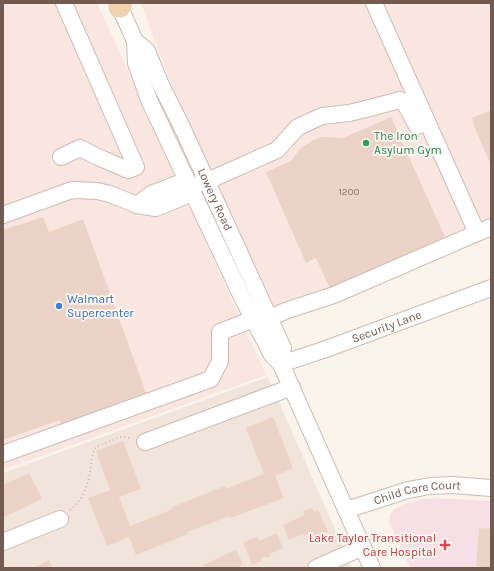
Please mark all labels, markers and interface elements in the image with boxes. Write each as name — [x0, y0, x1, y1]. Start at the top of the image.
place label: The Iron Asylum Gym — [374, 129, 442, 157]
marker: The Iron Asylum Gym — [361, 138, 371, 148]
street label: Lowery Road — [195, 166, 236, 233]
house number: 1200 — [339, 186, 360, 198]
place label: Walmart Supercenter — [67, 292, 134, 320]
marker: Walmart Supercenter — [54, 301, 64, 311]
street label: Security Lane — [350, 307, 423, 346]
street label: Child Care Court — [372, 478, 462, 508]
place label: Lake Taylor Transitional Care Hospital — [309, 531, 436, 559]
marker: Lake Taylor Transitional Care Hospital — [439, 539, 451, 551]

